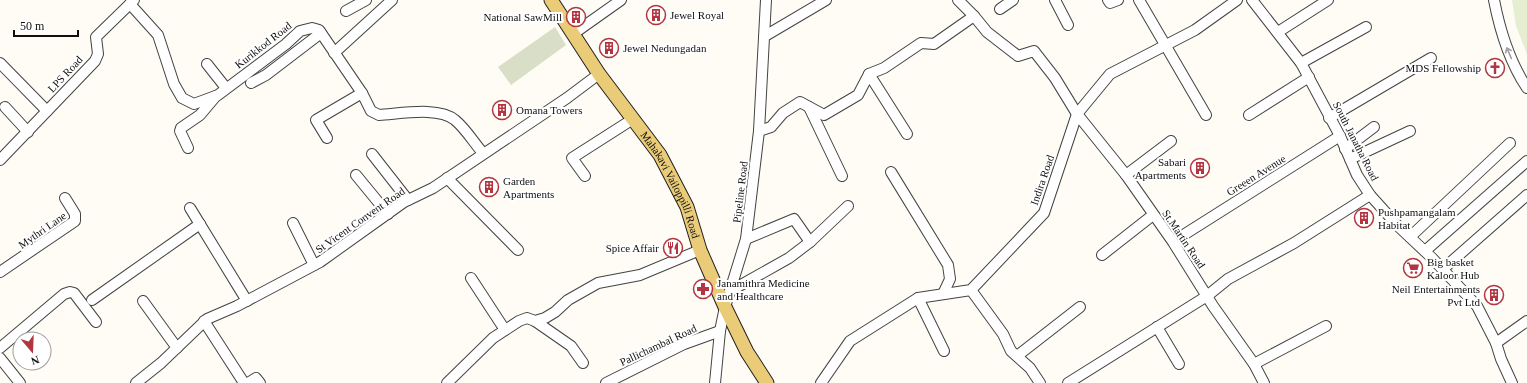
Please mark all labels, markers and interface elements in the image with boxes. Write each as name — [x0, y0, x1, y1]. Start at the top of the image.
building icon: Jewel Royal — [645, 4, 667, 26]
building icon: National SawMill — [565, 6, 587, 28]
place label: Jewel Royal — [670, 9, 724, 21]
place label: National SawMill — [483, 11, 562, 23]
scale bar — [14, 12, 78, 38]
text: 50 m — [20, 19, 45, 33]
street label: Kurikkod Road — [232, 19, 294, 71]
building icon: Jewel Nedungadan — [598, 37, 620, 59]
place label: Jewel Nedungadan — [623, 42, 707, 54]
one-way arrow — [1504, 48, 1512, 60]
street label: LPS Road — [45, 53, 85, 95]
church icon: MDS Fellowship — [1484, 57, 1506, 79]
place label: MDS Fellowship — [1406, 62, 1481, 74]
building icon: Omana Towers — [491, 99, 513, 121]
street label: South Janatha Road — [1331, 99, 1381, 183]
place label: Omana Towers — [516, 104, 583, 116]
street label: Mahakavi Vailoppilli Road — [638, 129, 702, 240]
street label: Greeen Avenue — [1224, 152, 1288, 198]
street label: Indira Road — [1028, 153, 1056, 207]
place label: Sabari Apartments — [1135, 156, 1186, 181]
building icon: Sabari Apartments — [1189, 157, 1211, 179]
street label: Pipeline Road — [730, 160, 750, 224]
place label: Garden Apartments — [503, 175, 554, 200]
building icon: Garden Apartments — [478, 176, 500, 198]
street label: St Vicent Convent Road — [313, 184, 407, 255]
place label: Pushpamangalam Habitat — [1378, 206, 1456, 231]
building icon: Pushpamangalam Habitat — [1353, 207, 1375, 229]
street label: St.Martin Road — [1160, 208, 1208, 271]
street label: Mythri Lane — [16, 209, 68, 251]
restaurant icon: Spice Affair — [662, 237, 684, 259]
place label: Spice Affair — [606, 242, 659, 254]
place label: Big basket Kaloor Hub — [1427, 256, 1480, 281]
supermarket icon: Big basket Kaloor Hub — [1402, 257, 1424, 279]
place label: Janamithra Medicine and Healthcare — [717, 277, 810, 302]
pharmacy icon: Janamithra Medicine and Healthcare — [692, 278, 714, 300]
place label: Neil Entertainments Pvt Ltd — [1392, 283, 1480, 308]
building icon: Neil Entertainments Pvt Ltd — [1483, 284, 1505, 306]
street label: Pallichambal Road — [618, 322, 699, 368]
north arrow — [12, 331, 52, 371]
text: N — [29, 353, 41, 367]

